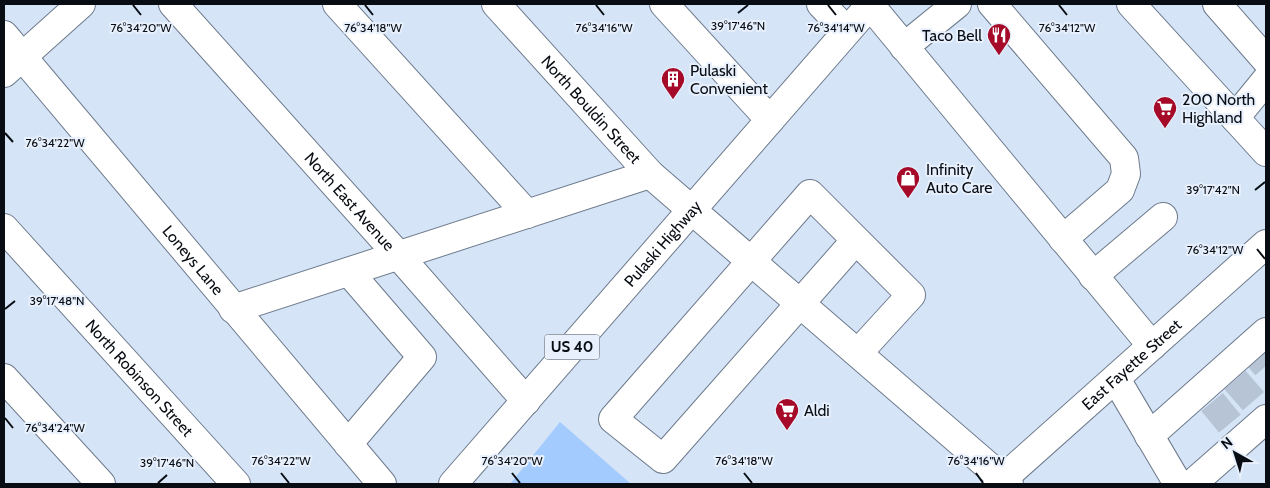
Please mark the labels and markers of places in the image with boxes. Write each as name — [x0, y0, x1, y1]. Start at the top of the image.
restaurant icon: Taco Bell — [986, 22, 1012, 56]
place label: Taco Bell — [922, 26, 982, 45]
place label: Pulaski Convenient — [690, 61, 768, 98]
building icon: Pulaski Convenient — [660, 66, 686, 100]
place label: 200 North Highland — [1182, 90, 1255, 127]
supermarket icon: 200 North Highland — [1152, 95, 1178, 129]
place label: Infinity Auto Care — [926, 160, 992, 197]
shop icon: Infinity Auto Care — [895, 165, 921, 199]
supermarket icon: Aldi — [774, 397, 800, 431]
place label: Aldi — [804, 401, 830, 420]

